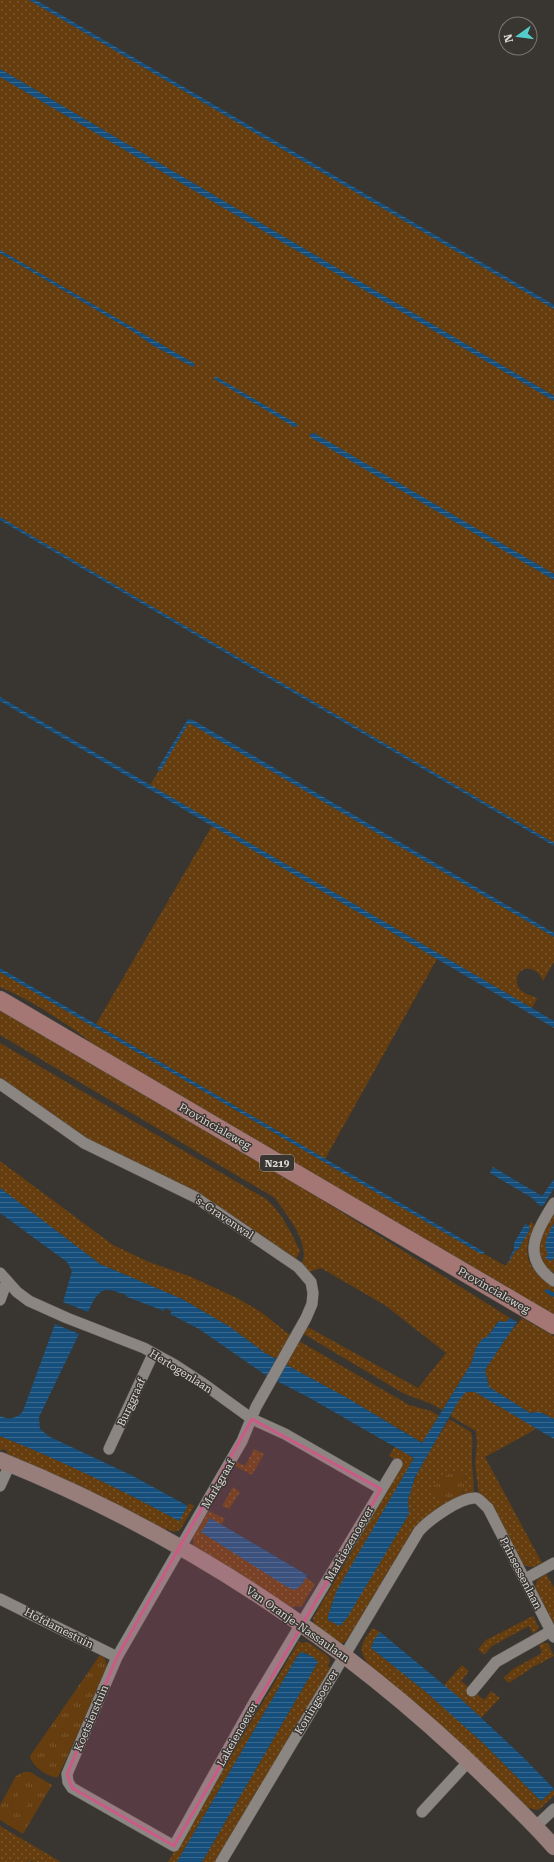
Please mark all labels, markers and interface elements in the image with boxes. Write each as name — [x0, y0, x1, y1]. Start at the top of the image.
north arrow — [498, 16, 538, 56]
text: N — [501, 32, 516, 44]
street label: Provincialeweg — [176, 1101, 254, 1153]
road number: N219 — [260, 1155, 294, 1171]
street label: 's-Gravenwal — [192, 1193, 256, 1242]
street label: Provincialeweg — [455, 1265, 533, 1317]
street label: Hertogenlaan — [147, 1347, 215, 1396]
street label: Burggraaf — [115, 1375, 149, 1428]
street label: Markgraaf — [199, 1457, 238, 1511]
street label: Markiezenoever — [323, 1504, 377, 1584]
street label: Prinsessenlaan — [497, 1535, 544, 1611]
street label: Van Oranje-Nassaulaan — [244, 1584, 352, 1665]
street label: Hofdamestuin — [22, 1605, 96, 1651]
street label: Koningsoever — [292, 1667, 341, 1737]
street label: Koetsierstuin — [72, 1683, 111, 1753]
street label: Lakeienoever — [214, 1699, 261, 1769]

